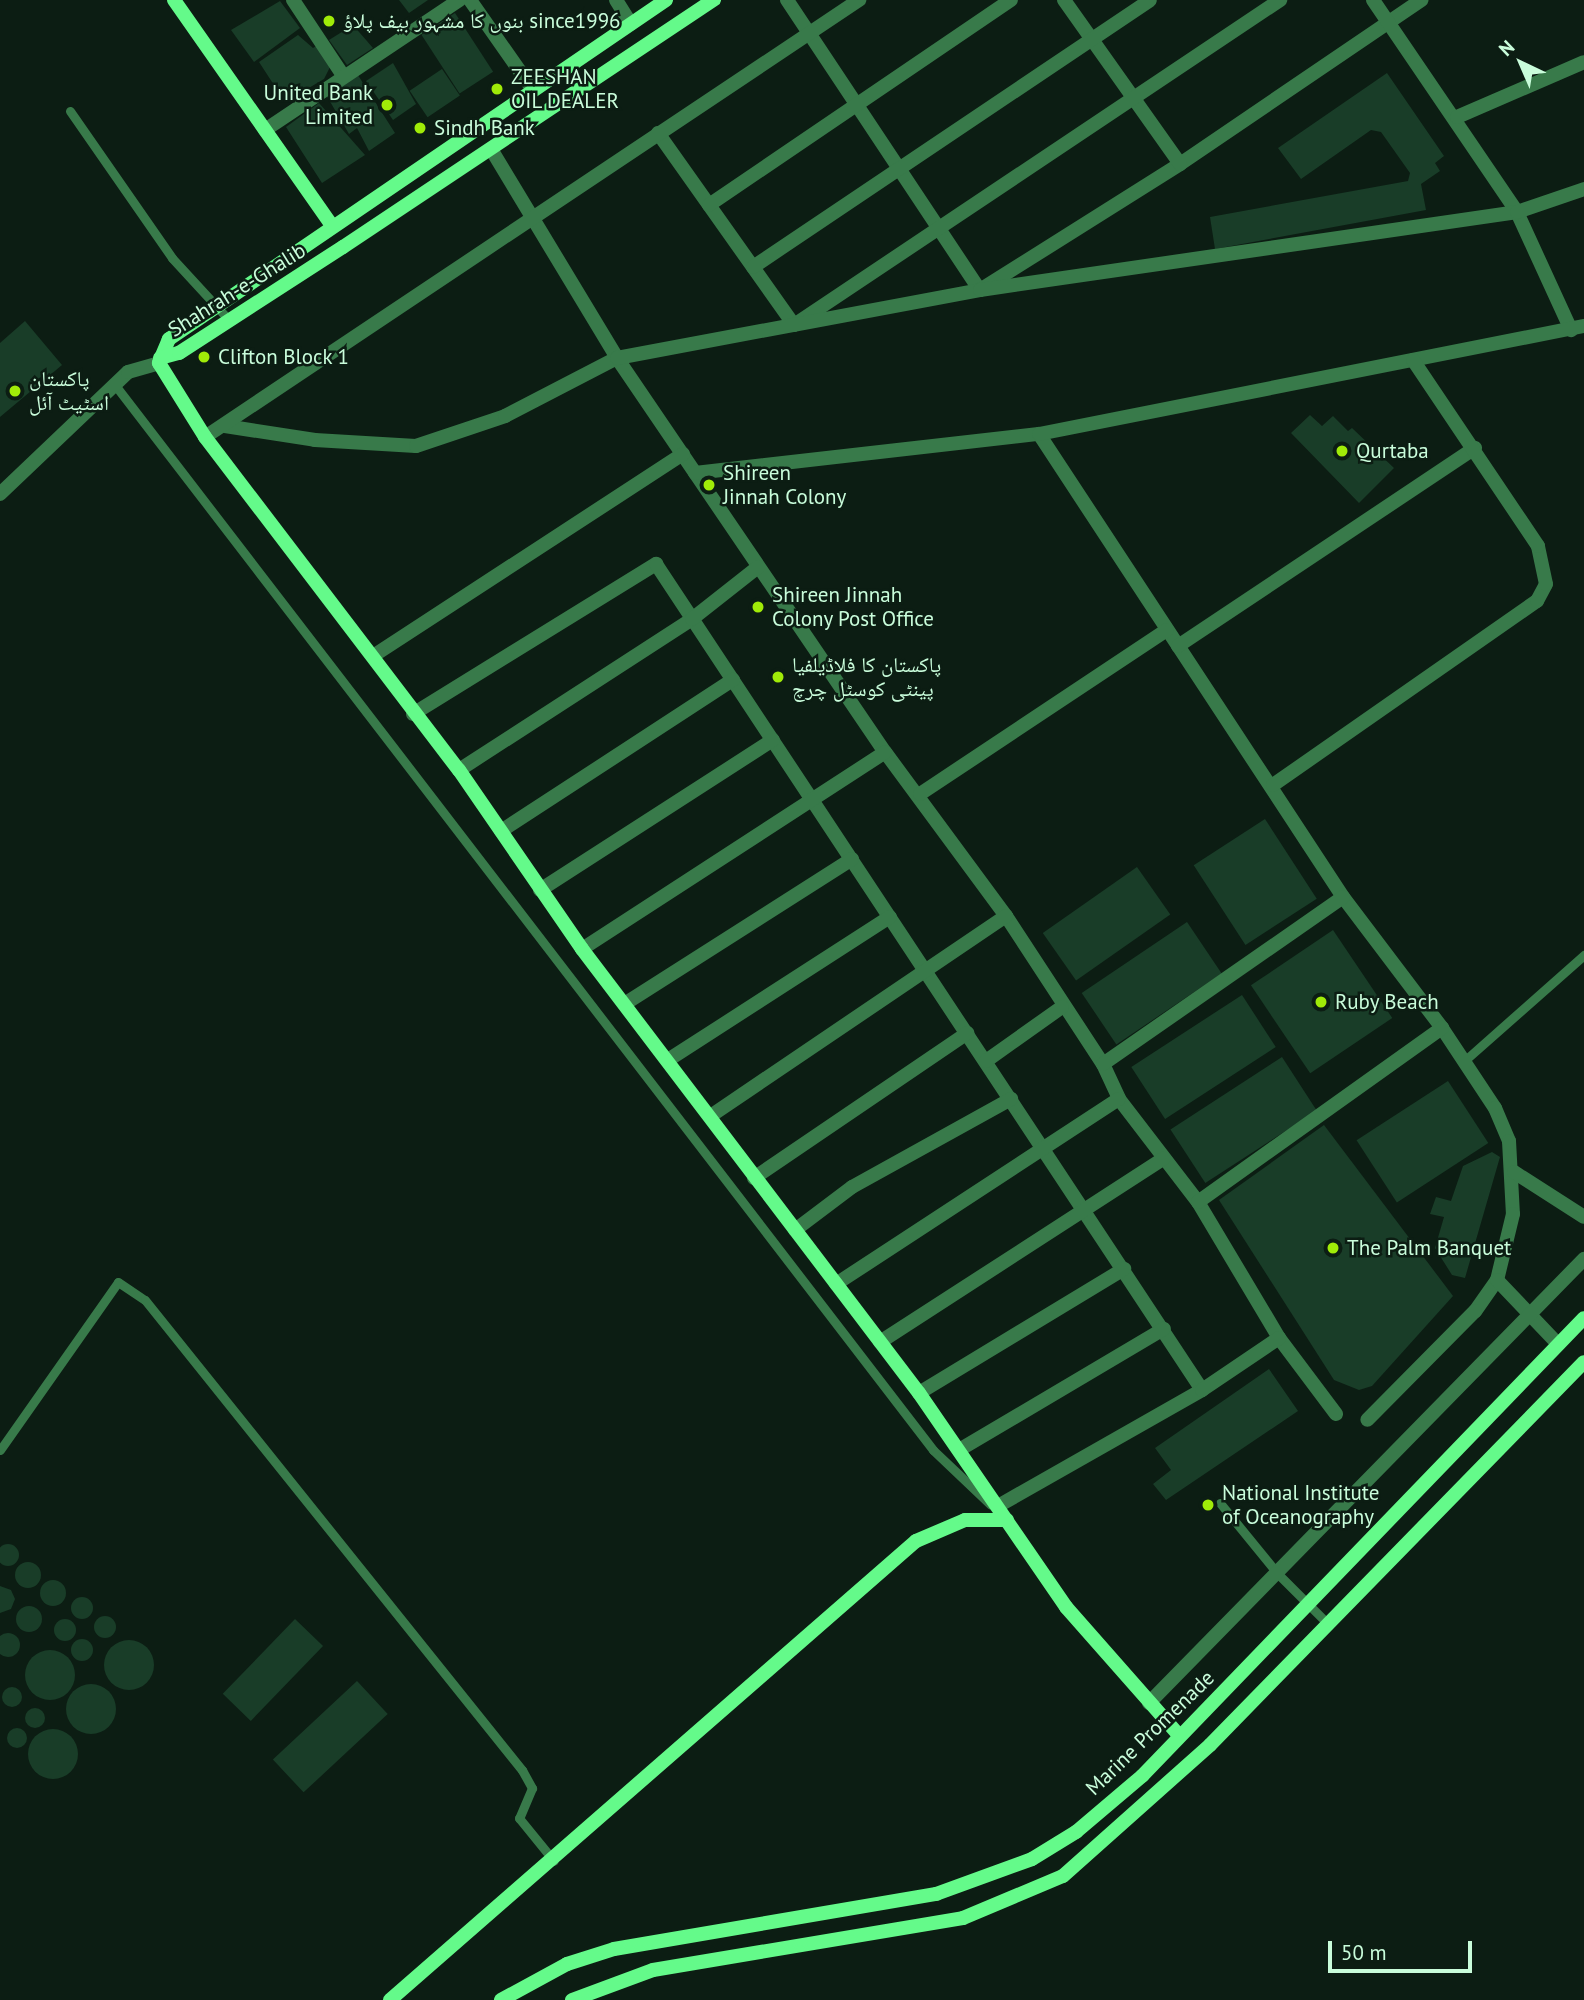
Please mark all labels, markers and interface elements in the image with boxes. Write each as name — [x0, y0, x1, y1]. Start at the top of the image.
place label: بنوں کا مشہور بیف پلاؤ since1996 — [343, 8, 621, 34]
marker: بنوں کا مشہور بیف پلاؤ since1996 — [321, 13, 337, 29]
north arrow — [1486, 28, 1556, 98]
text: N — [1494, 35, 1519, 61]
place label: ZEESHAN OIL DEALER — [511, 64, 620, 114]
place label: United Bank Limited — [264, 80, 373, 130]
marker: ZEESHAN OIL DEALER — [489, 81, 505, 97]
marker: United Bank Limited — [379, 97, 395, 113]
place label: Sindh Bank — [434, 115, 535, 141]
marker: Sindh Bank — [412, 120, 428, 136]
street label: Shahrah-e-Ghalib — [164, 238, 310, 342]
place label: Clifton Block 1 — [218, 344, 350, 370]
marker: Clifton Block 1 — [196, 349, 212, 365]
place label: پاکستان اسٹیٹ آئل — [29, 366, 109, 416]
marker: پاکستان اسٹیٹ آئل — [7, 383, 23, 399]
place label: Qurtaba — [1356, 438, 1429, 464]
marker: Qurtaba — [1334, 443, 1350, 459]
place label: Shireen Jinnah Colony — [723, 460, 846, 510]
marker: Shireen Jinnah Colony — [701, 477, 717, 493]
place label: Shireen Jinnah Colony Post Office — [772, 582, 935, 632]
marker: Shireen Jinnah Colony Post Office — [750, 599, 766, 615]
place label: پاکستان کا فلاڈیلفیا پینٹی کوسٹل چرچ — [792, 652, 941, 702]
marker: پاکستان کا فلاڈیلفیا پینٹی کوسٹل چرچ — [770, 669, 786, 685]
place label: Ruby Beach — [1335, 989, 1439, 1015]
marker: Ruby Beach — [1313, 994, 1329, 1010]
place label: The Palm Banquet — [1347, 1235, 1511, 1261]
marker: The Palm Banquet — [1325, 1240, 1341, 1256]
place label: National Institute of Oceanography — [1222, 1480, 1379, 1530]
marker: National Institute of Oceanography — [1200, 1497, 1216, 1513]
street label: Marine Promenade — [1081, 1665, 1219, 1801]
scale bar — [1332, 1926, 1476, 1970]
text: 50 m — [1341, 1939, 1387, 1966]

